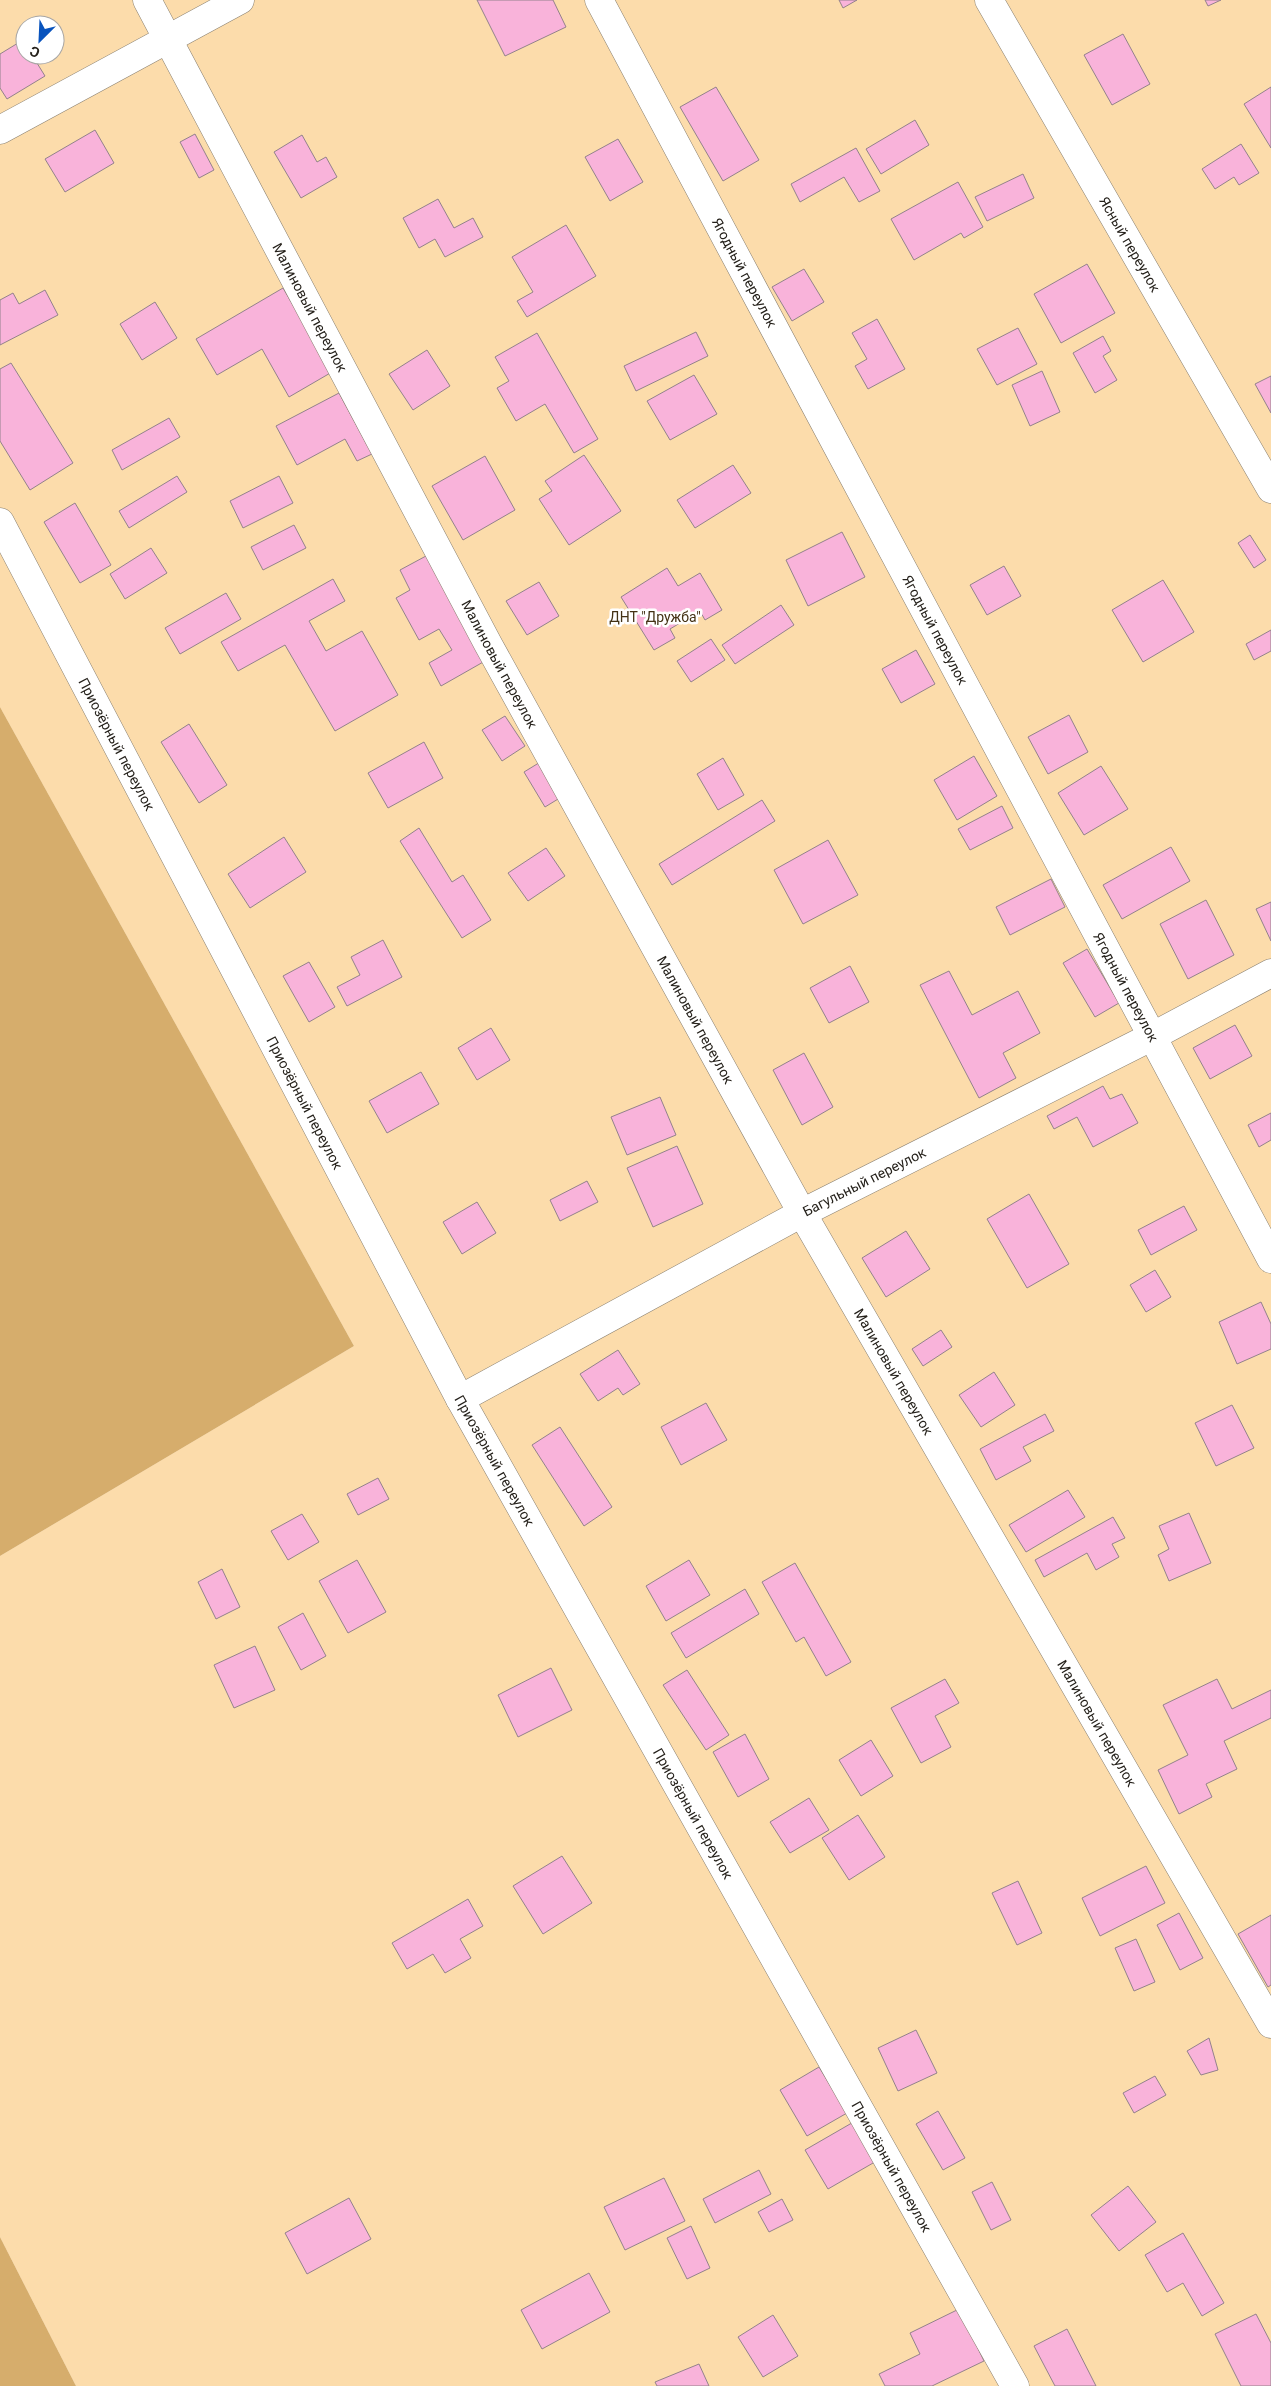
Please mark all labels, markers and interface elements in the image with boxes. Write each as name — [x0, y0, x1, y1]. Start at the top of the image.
north arrow — [15, 15, 65, 65]
text: С — [27, 43, 42, 61]
street label: Ясный переулок — [1096, 194, 1164, 295]
street label: Ягодный переулок — [709, 215, 780, 331]
street label: Малиновый переулок — [269, 240, 351, 375]
street label: Ягодный переулок — [899, 572, 971, 688]
street label: Малиновый переулок — [458, 598, 541, 731]
park label: ДНТ "Дружба" — [609, 609, 701, 625]
street label: Приозёрный переулок — [75, 675, 158, 814]
street label: Ягодный переулок — [1090, 930, 1162, 1045]
street label: Малиновый переулок — [654, 953, 737, 1087]
street label: Приозёрный переулок — [263, 1034, 346, 1172]
street label: Багульный переулок — [800, 1144, 929, 1219]
street label: Малиновый переулок — [851, 1306, 937, 1438]
street label: Приозёрный переулок — [451, 1392, 538, 1529]
street label: Малиновый переулок — [1054, 1657, 1140, 1790]
street label: Приозёрный переулок — [650, 1745, 737, 1882]
street label: Приозёрный переулок — [848, 2098, 935, 2235]

